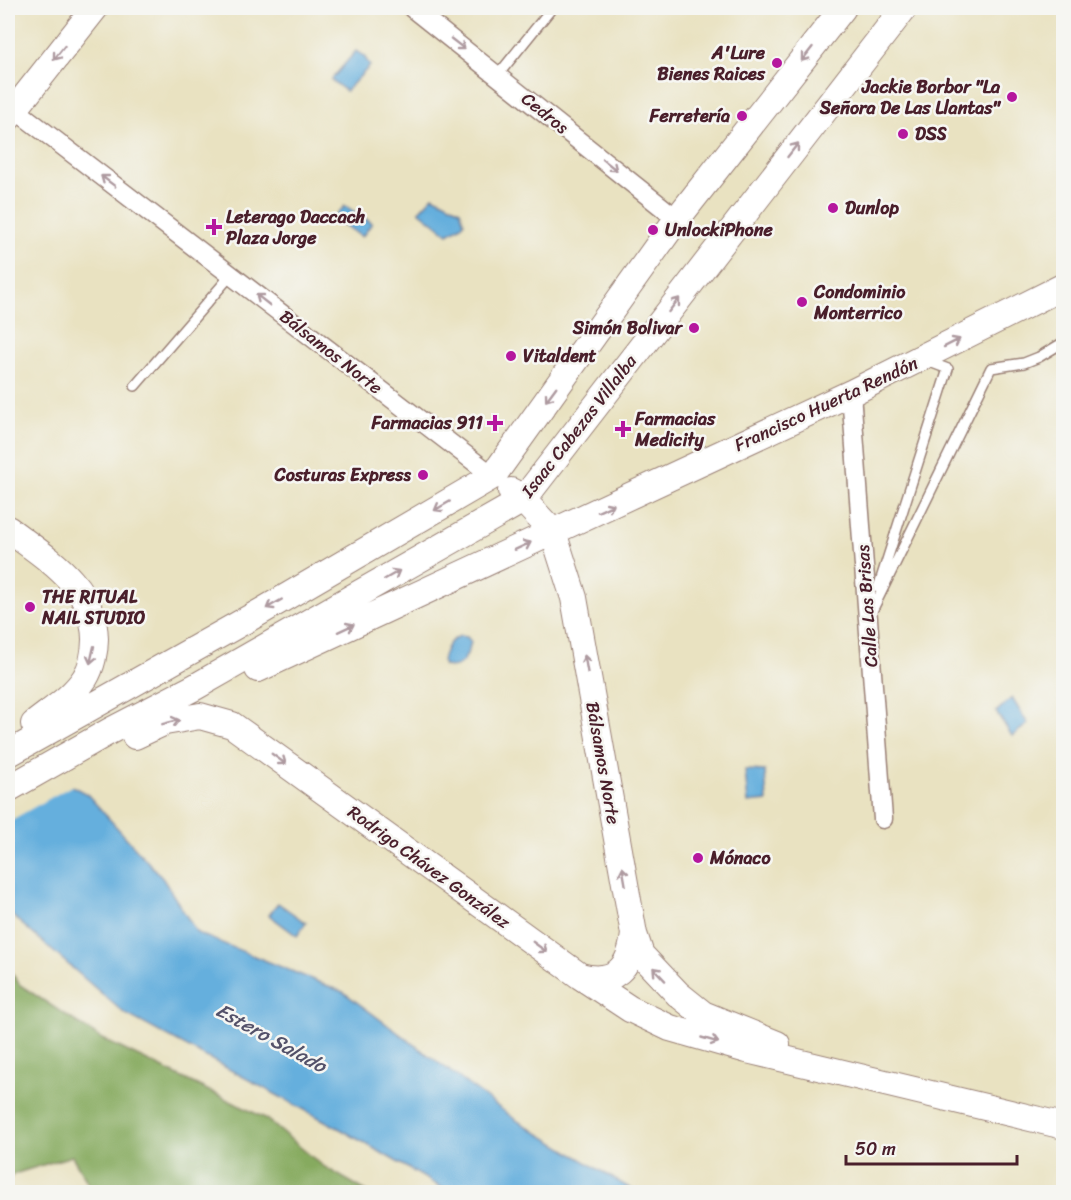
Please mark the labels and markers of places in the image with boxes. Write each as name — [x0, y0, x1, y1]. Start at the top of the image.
place label: A'Lure Bienes Raices — [657, 37, 766, 90]
marker: A'Lure Bienes Raices — [770, 56, 784, 70]
place label: Jackie Borbor "La Señora De Las Llantas" — [819, 71, 1002, 124]
marker: Jackie Borbor "La Señora De Las Llantas" — [1005, 90, 1019, 104]
place label: Ferretería — [649, 100, 730, 132]
marker: Ferretería — [735, 109, 749, 123]
place label: DSS — [915, 118, 947, 150]
marker: DSS — [896, 127, 910, 141]
place label: Dunlop — [845, 192, 899, 224]
place label: Leterago Daccach Plaza Jorge — [226, 201, 366, 254]
marker: Dunlop — [826, 201, 840, 215]
place label: UnlockiPhone — [665, 214, 773, 246]
marker: Leterago Daccach Plaza Jorge — [207, 220, 221, 234]
marker: UnlockiPhone — [646, 223, 660, 237]
place label: Condominio Monterrico — [813, 276, 906, 329]
marker: Condominio Monterrico — [795, 295, 809, 309]
place label: Simón Bolivar — [572, 312, 684, 344]
marker: Simón Bolivar — [687, 321, 701, 335]
place label: Vitaldent — [523, 340, 597, 372]
marker: Vitaldent — [504, 349, 518, 363]
place label: Farmacias Medicity — [634, 403, 716, 456]
place label: Farmacias 911 — [370, 407, 483, 439]
marker: Farmacias 911 — [488, 416, 502, 430]
marker: Farmacias Medicity — [616, 422, 630, 436]
place label: Costuras Express — [273, 459, 412, 491]
marker: Costuras Express — [416, 468, 430, 482]
place label: THE RITUAL NAIL STUDIO — [41, 581, 146, 634]
marker: THE RITUAL NAIL STUDIO — [23, 600, 37, 614]
place label: Mónaco — [709, 842, 772, 874]
marker: Mónaco — [691, 851, 705, 865]

